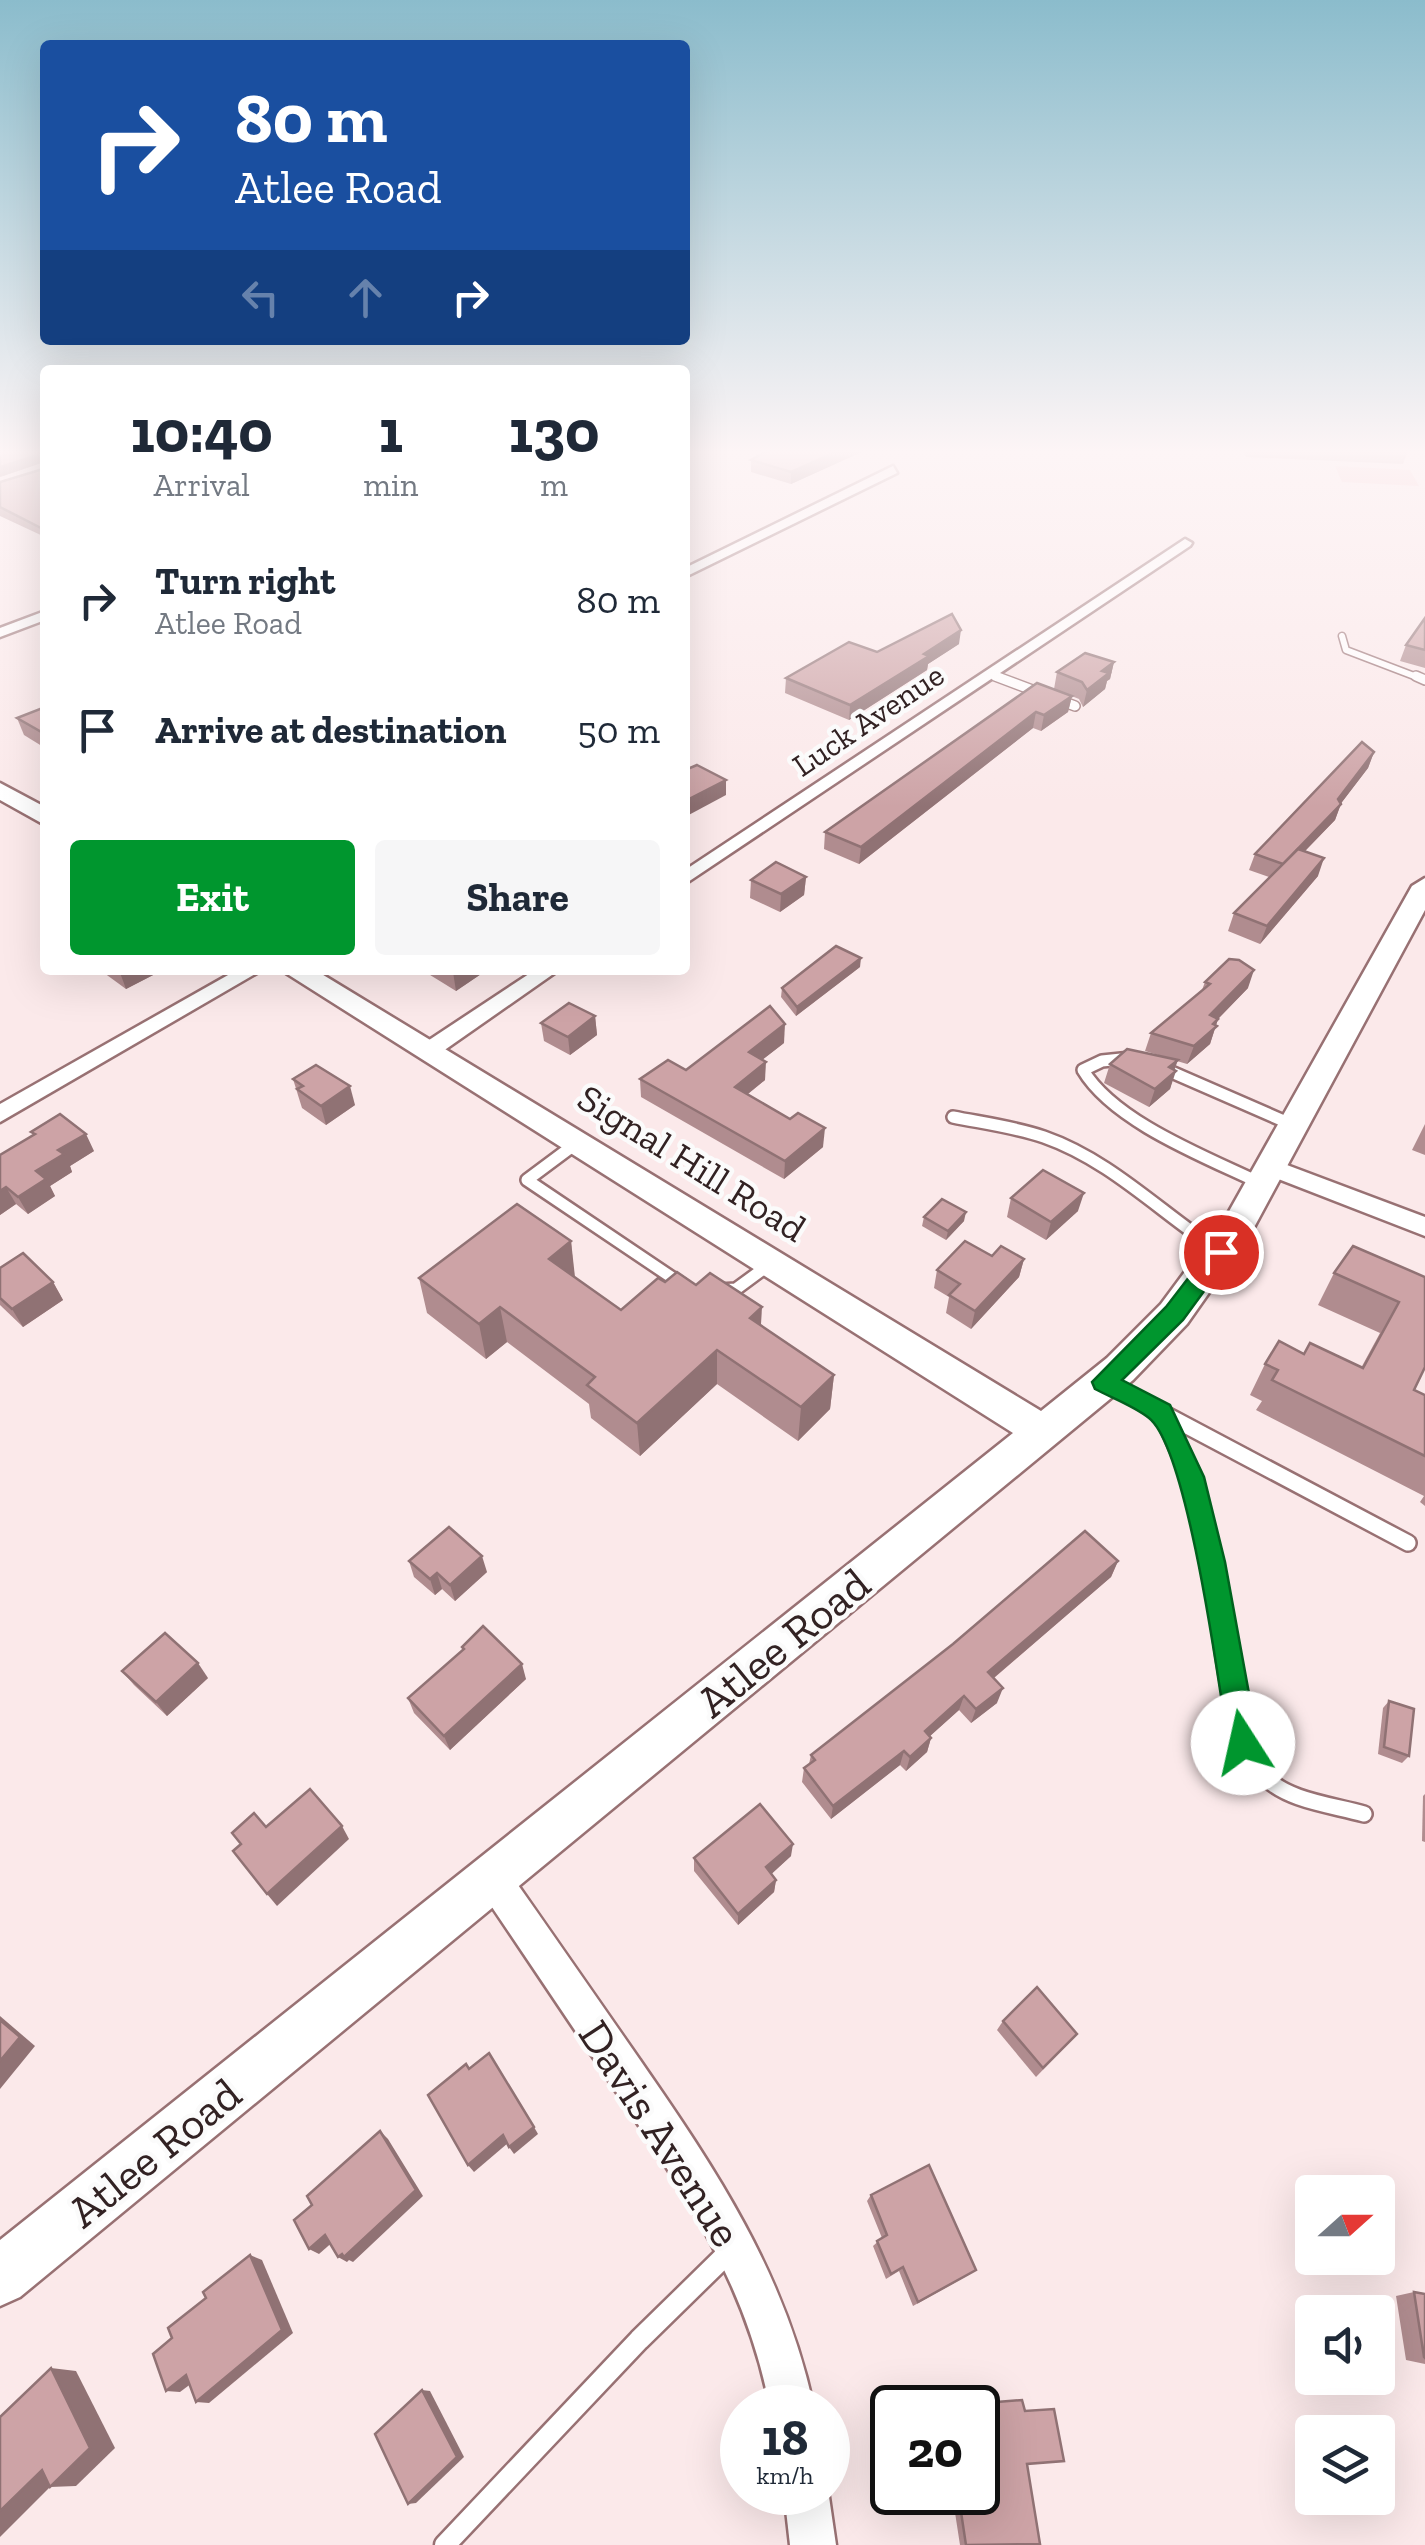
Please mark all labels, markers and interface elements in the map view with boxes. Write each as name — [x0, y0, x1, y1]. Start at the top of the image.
text: 80 m — [235, 76, 387, 160]
icon: right — [70, 80, 200, 210]
text: Atlee Road — [235, 161, 442, 215]
icon: left — [233, 270, 288, 325]
icon: ahead — [338, 270, 393, 325]
icon: right — [443, 270, 498, 325]
text: 10:40 — [130, 395, 273, 467]
text: 1 — [379, 395, 403, 467]
text: 130 — [509, 395, 600, 467]
text: Arrival — [153, 466, 250, 504]
text: min — [363, 466, 418, 504]
text: m — [540, 466, 568, 504]
text: Turn right — [155, 558, 335, 604]
icon: right — [70, 573, 125, 628]
text: 80 m — [576, 577, 660, 623]
text: Atlee Road — [155, 604, 302, 642]
street label: Luck Avenue — [785, 656, 951, 784]
icon: arrive — [70, 703, 125, 758]
text: Arrive at destination — [155, 707, 506, 753]
text: 50 m — [577, 707, 660, 753]
button: Exit — [70, 840, 355, 955]
button: Share — [375, 840, 660, 955]
street label: Signal Hill Road — [569, 1074, 815, 1252]
pin — [1179, 1210, 1264, 1295]
icon: arrive — [1194, 1225, 1249, 1280]
street label: Atlee Road — [686, 1557, 881, 1729]
position arrow — [1191, 1691, 1295, 1795]
street label: Davis Avenue — [567, 2010, 753, 2257]
street label: Atlee Road — [57, 2067, 252, 2239]
north arrow — [1295, 2175, 1395, 2275]
map controls — [1295, 2175, 1395, 2515]
button: sound — [1295, 2295, 1395, 2395]
speed limit sign: 20 — [870, 2385, 1000, 2515]
text: 18 — [761, 2408, 809, 2468]
button: layers — [1295, 2415, 1395, 2515]
text: km/h — [756, 2460, 814, 2490]

